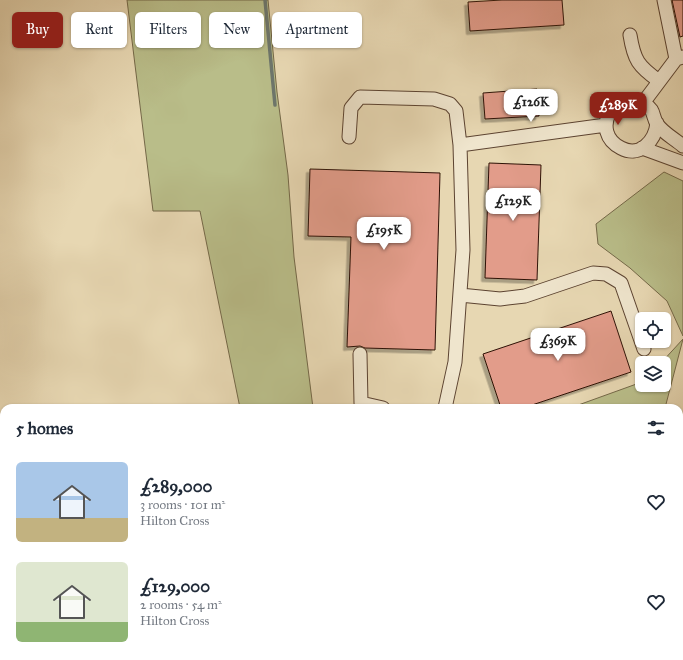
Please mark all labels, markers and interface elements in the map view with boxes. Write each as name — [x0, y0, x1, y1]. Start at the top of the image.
chip: Buy — [12, 12, 63, 48]
chip: Rent — [71, 12, 127, 48]
chip: Filters — [135, 12, 201, 48]
chip: New — [209, 12, 264, 48]
chip: Apartment — [272, 12, 362, 48]
pin: £126K — [503, 89, 559, 123]
pin: £289K — [590, 92, 646, 126]
text: £126K — [513, 94, 549, 110]
text: £289K — [599, 97, 637, 113]
pin: £129K — [485, 188, 541, 222]
text: £129K — [495, 193, 531, 209]
pin: £195K — [356, 217, 412, 251]
text: £195K — [366, 222, 402, 238]
map controls — [635, 312, 671, 392]
button: locate — [635, 312, 671, 348]
pin: £369K — [530, 328, 586, 362]
text: £369K — [539, 333, 577, 349]
button: layers — [635, 356, 671, 392]
icon: filters — [645, 417, 667, 439]
text: 5 homes — [16, 418, 73, 439]
text: £289,000 — [140, 476, 212, 497]
icon: home — [48, 478, 96, 526]
icon: heart — [645, 491, 667, 513]
text: 3 rooms · 101 m² — [140, 497, 225, 513]
text: Hilton Cross — [140, 513, 209, 529]
text: £129,000 — [140, 576, 210, 597]
icon: home — [48, 578, 96, 626]
icon: heart — [645, 591, 667, 613]
text: 2 rooms · 54 m² — [140, 597, 222, 613]
text: Hilton Cross — [140, 613, 209, 629]

